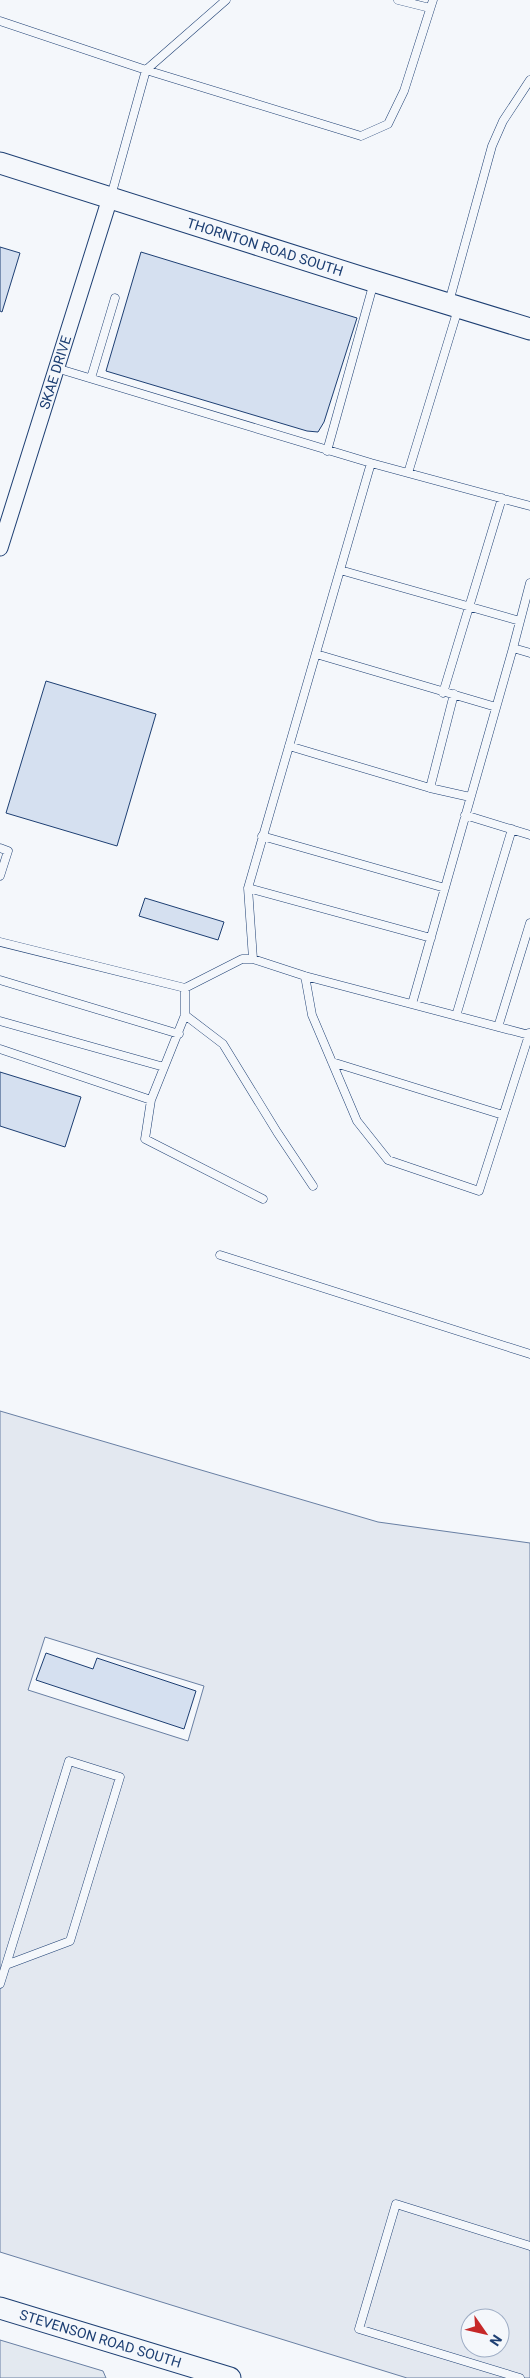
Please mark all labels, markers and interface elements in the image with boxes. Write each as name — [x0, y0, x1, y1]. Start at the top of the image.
street label: THORNTON ROAD SOUTH — [185, 215, 345, 279]
street label: SKAE DRIVE — [36, 334, 74, 411]
street label: STEVENSON ROAD SOUTH — [18, 2306, 183, 2371]
north arrow — [460, 2308, 510, 2358]
text: N — [486, 2332, 505, 2349]

